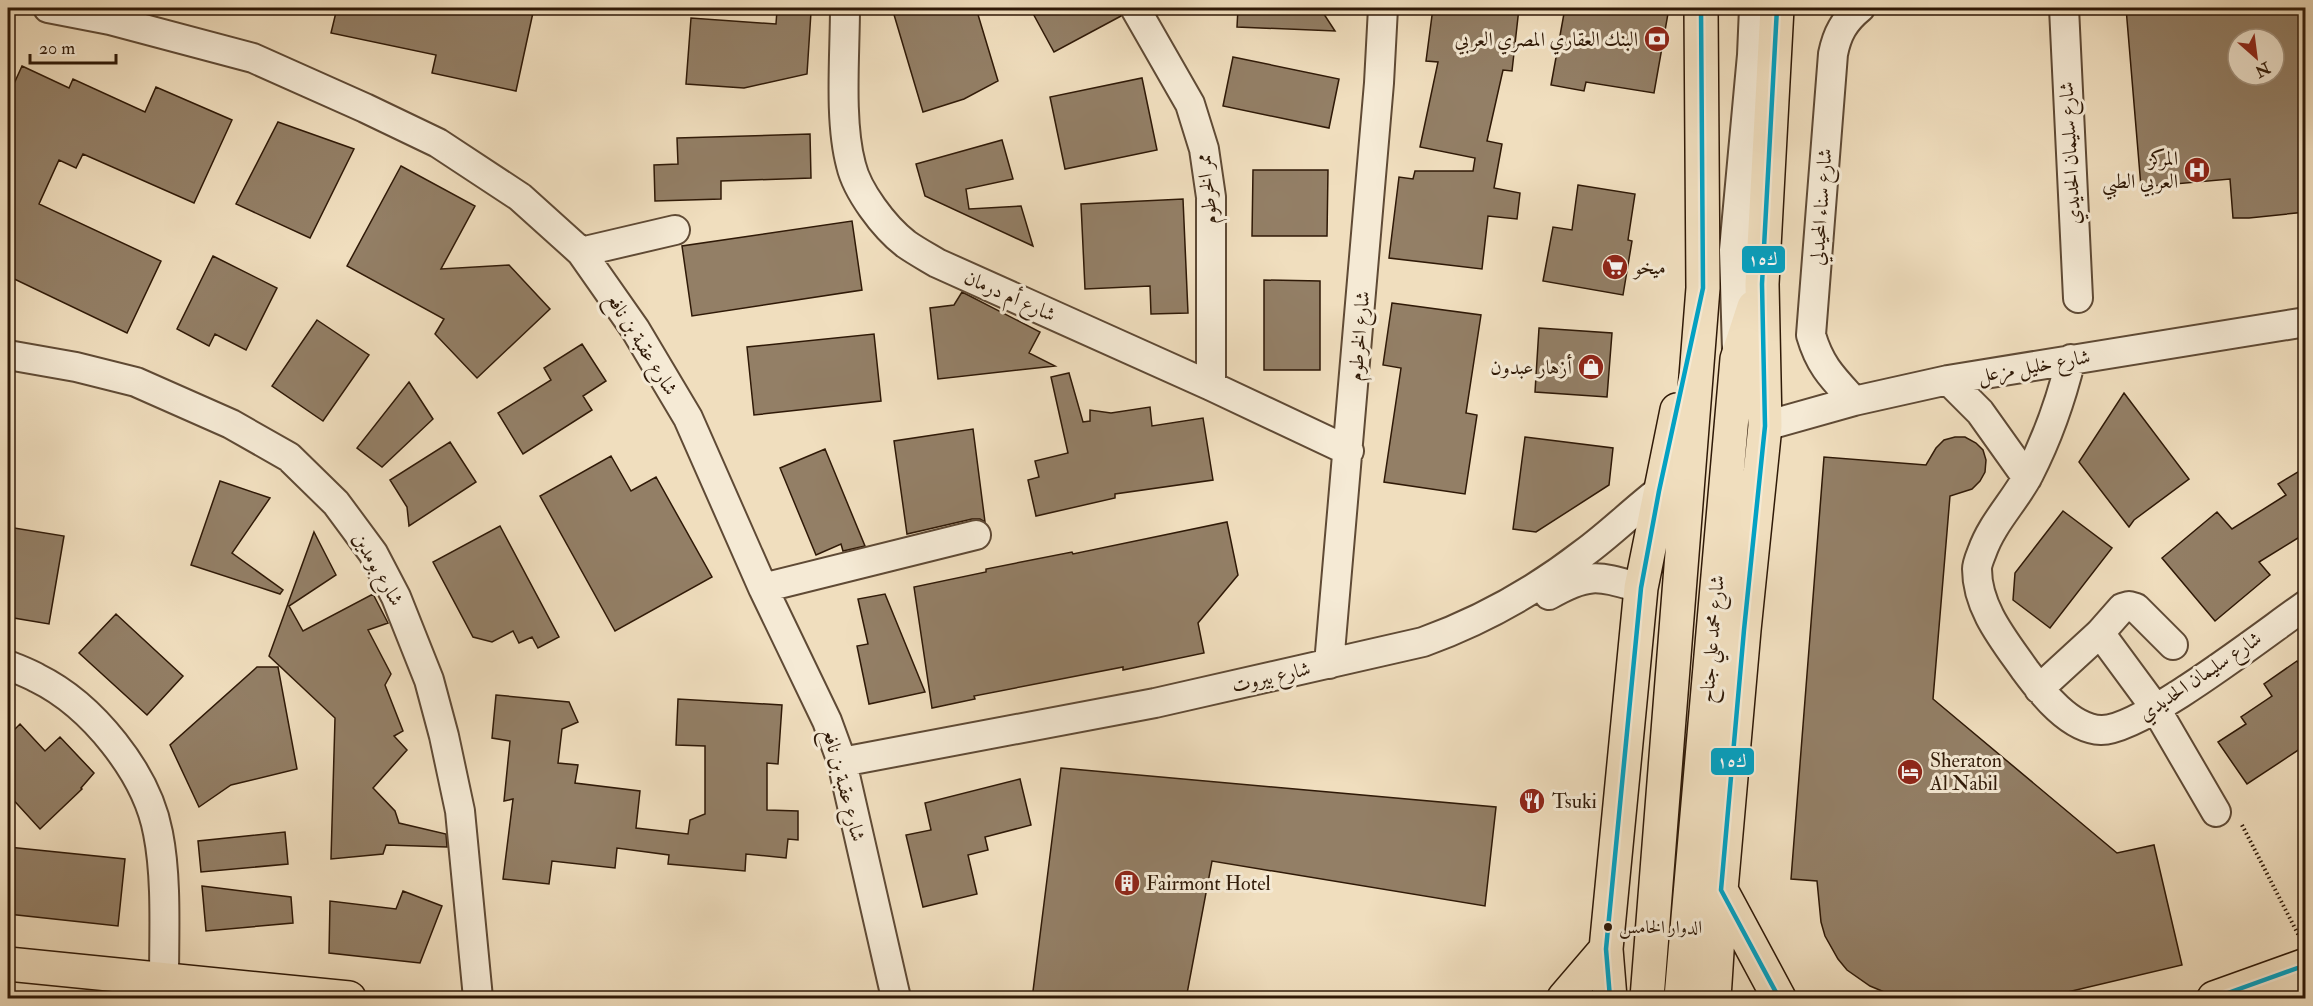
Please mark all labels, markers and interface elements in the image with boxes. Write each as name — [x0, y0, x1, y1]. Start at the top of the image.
bank icon: البنك العقاري المصري العربي — [1642, 24, 1672, 54]
scale bar — [30, 27, 116, 65]
place label: البنك العقاري المصري العربي — [1454, 27, 1638, 55]
north arrow — [2226, 27, 2286, 87]
text: 20 m — [39, 37, 75, 60]
text: N — [2251, 57, 2274, 82]
street label: شارع سليمان الحديدي — [2054, 81, 2091, 225]
place label: المركز العربي الطبي — [2102, 146, 2178, 200]
street label: شارع سناء المحيدلي — [1804, 148, 1843, 267]
street label: ممر الخرطوم — [1191, 152, 1228, 226]
hospital icon: المركز العربي الطبي — [2182, 155, 2212, 185]
line badge: ك١٥ — [1741, 245, 1786, 274]
text: ك١٥ — [1748, 250, 1778, 270]
supermarket icon: ميخو — [1600, 252, 1630, 282]
place label: ميخو — [1632, 255, 1666, 280]
street label: شارع أم درمان — [958, 263, 1060, 332]
street label: شارع عقبة بن نافع — [596, 288, 683, 402]
street label: شارع الخرطوم — [1343, 290, 1380, 382]
street label: شارع خليل مزعل — [1976, 344, 2093, 393]
shop icon: أزهار عبدون — [1576, 352, 1606, 382]
place label: أزهار عبدون — [1490, 353, 1572, 380]
street label: شارع بومدين — [343, 528, 409, 613]
street label: شارع محمد علي جناح — [1694, 574, 1737, 705]
street label: شارع سليمان الحديدي — [2134, 626, 2269, 731]
street label: شارع بيروت — [1229, 656, 1314, 703]
street label: شارع عقبة بن نافع — [812, 726, 871, 846]
line badge: ك١٥ — [1710, 747, 1755, 776]
place label: Sheraton Al Nabil — [1929, 748, 2002, 796]
text: ك١٥ — [1717, 752, 1747, 772]
hotel icon: Sheraton Al Nabil — [1895, 757, 1925, 787]
restaurant icon: Tsuki — [1517, 786, 1547, 816]
place label: Tsuki — [1552, 789, 1597, 814]
building icon: Fairmont Hotel — [1112, 868, 1142, 898]
place label: Fairmont Hotel — [1146, 871, 1271, 896]
place label: الدوار الخامس — [1619, 916, 1702, 939]
marker: الدوار الخامس — [1602, 921, 1614, 933]

